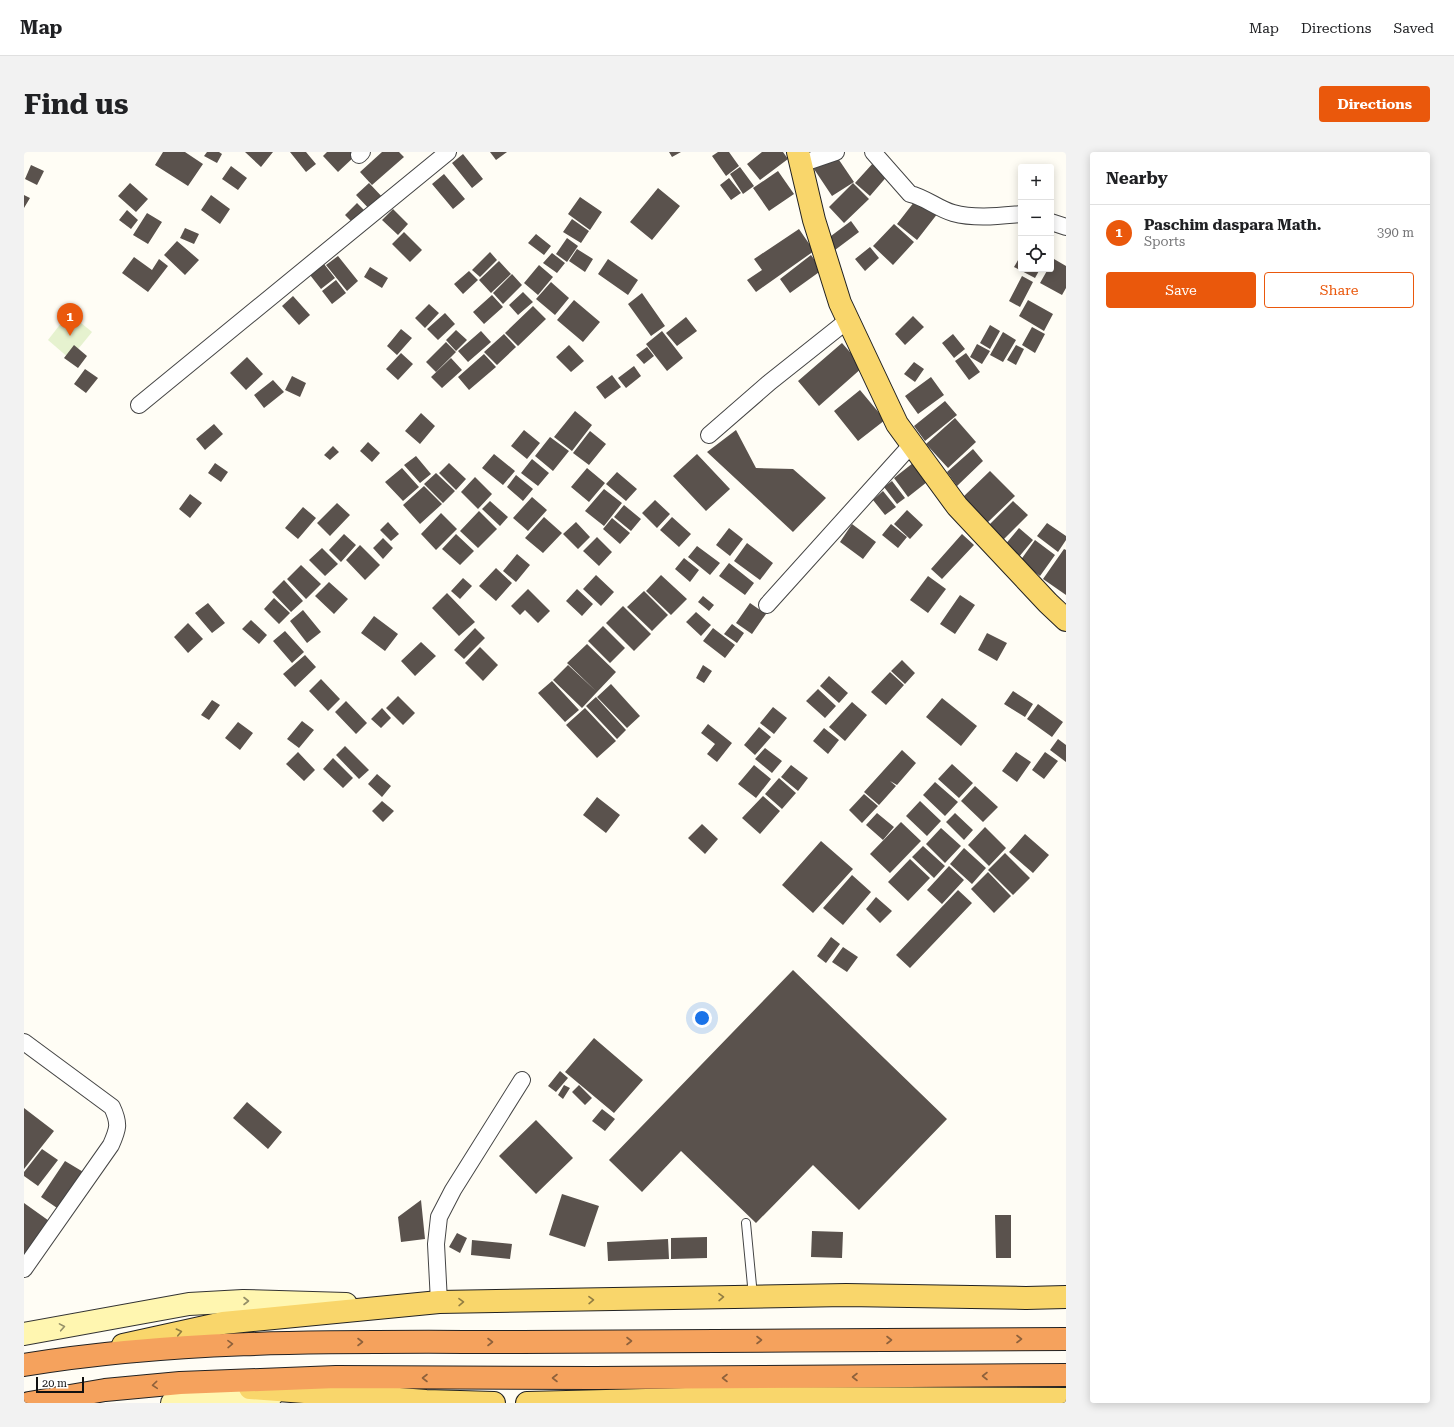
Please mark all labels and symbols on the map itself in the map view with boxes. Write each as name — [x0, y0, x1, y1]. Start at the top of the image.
pin: 1 — [57, 303, 83, 336]
your location — [692, 1008, 712, 1028]
one-way arrow — [718, 1293, 724, 1302]
one-way arrow — [588, 1296, 594, 1304]
one-way arrow — [243, 1297, 249, 1305]
one-way arrow — [458, 1298, 464, 1306]
one-way arrow — [59, 1323, 65, 1332]
one-way arrow — [176, 1329, 182, 1337]
one-way arrow — [1016, 1335, 1022, 1343]
one-way arrow — [756, 1336, 762, 1345]
one-way arrow — [886, 1336, 892, 1344]
one-way arrow — [626, 1337, 632, 1345]
one-way arrow — [357, 1338, 363, 1346]
one-way arrow — [487, 1338, 493, 1346]
one-way arrow — [227, 1340, 233, 1348]
one-way arrow — [982, 1372, 988, 1380]
one-way arrow — [722, 1373, 728, 1382]
one-way arrow — [852, 1373, 858, 1381]
one-way arrow — [422, 1374, 428, 1382]
one-way arrow — [552, 1374, 558, 1382]
scale bar — [36, 1375, 84, 1394]
one-way arrow — [152, 1381, 158, 1390]

